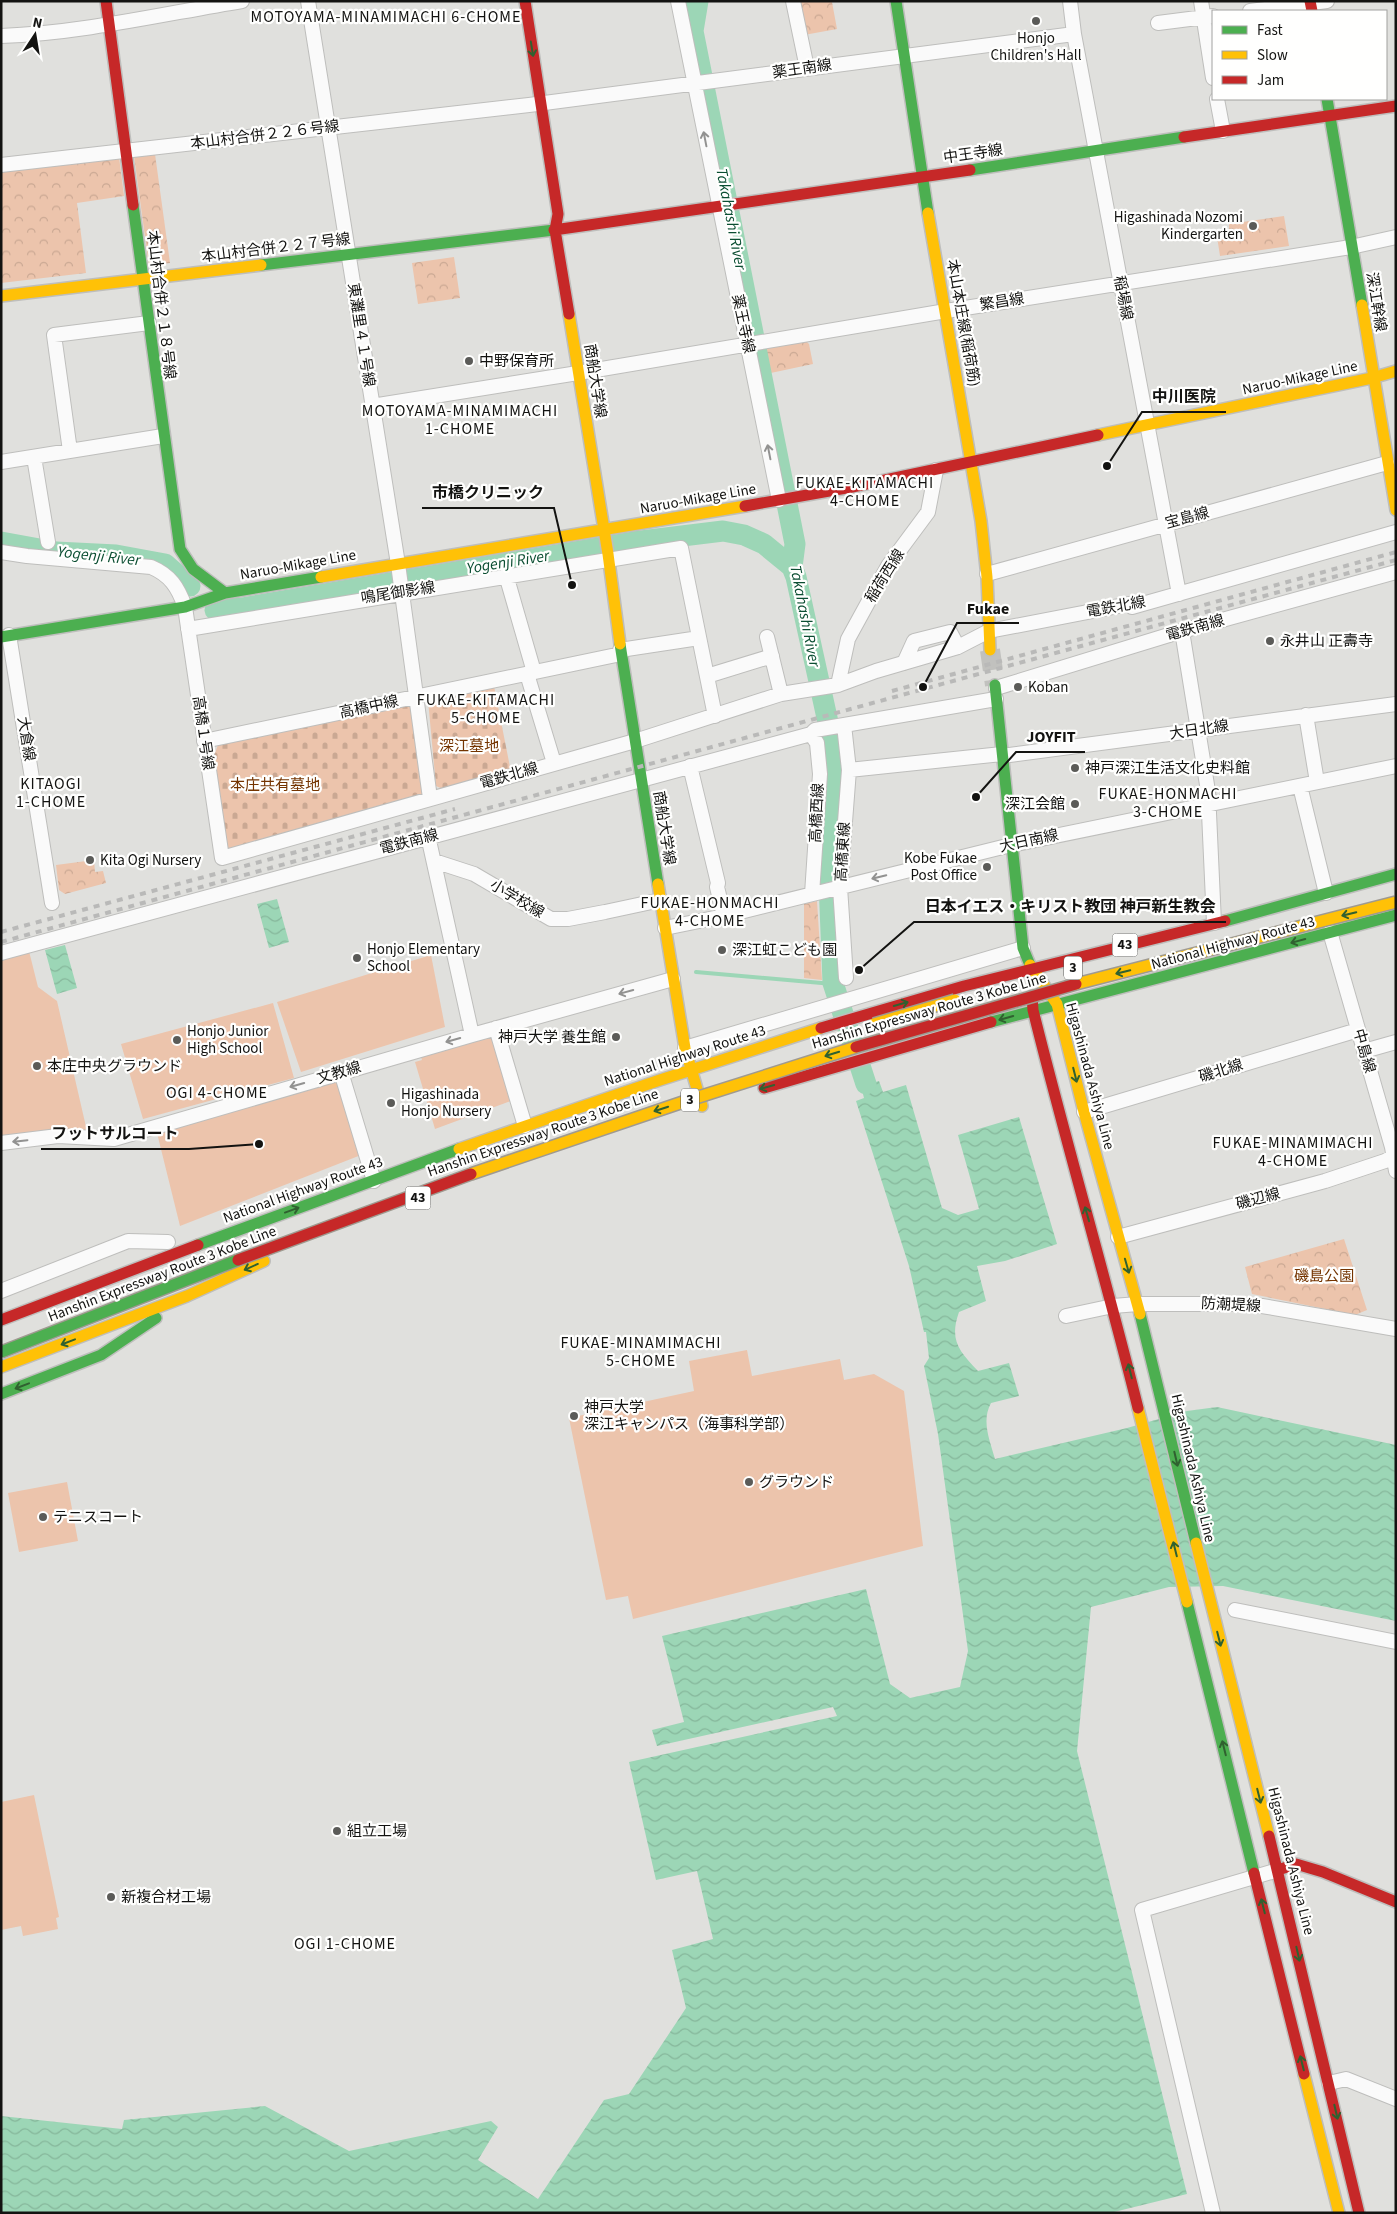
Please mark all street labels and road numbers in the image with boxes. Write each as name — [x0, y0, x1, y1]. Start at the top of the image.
street label: 薬王南線 — [771, 54, 833, 84]
street label: 本山村合併２２６号線 — [189, 115, 341, 155]
street label: 中王寺線 — [942, 139, 1004, 169]
street label: 本山村合併２２７号線 — [200, 228, 352, 268]
street label: 本山村合併２１８号線 — [141, 229, 181, 381]
street label: 本山本庄線(稲荷筋) — [941, 258, 985, 388]
street label: 深江幹線 — [1361, 271, 1391, 333]
street label: 稲場線 — [1108, 274, 1138, 322]
street label: 東灘里４１号線 — [342, 281, 380, 389]
street label: 繁昌線 — [978, 288, 1026, 316]
street label: 薬王寺線 — [726, 292, 760, 356]
street label: 商船大学線 — [579, 342, 611, 420]
street label: Naruo-Mikage Line — [1240, 356, 1360, 400]
street label: Naruo-Mikage Line — [638, 478, 758, 520]
street label: 宝島線 — [1163, 502, 1211, 534]
street label: Naruo-Mikage Line — [238, 544, 358, 586]
street label: 稲荷西線 — [860, 545, 910, 607]
street label: 鳴尾御影線 — [359, 577, 437, 609]
street label: 電鉄北線 — [1085, 591, 1147, 623]
street label: 電鉄南線 — [1163, 610, 1227, 646]
street label: 高橋中線 — [337, 690, 401, 724]
street label: 高橋１号線 — [187, 694, 219, 772]
street label: 大倉線 — [12, 715, 40, 763]
street label: 大日北線 — [1168, 715, 1230, 745]
street label: 電鉄北線 — [477, 758, 541, 794]
street label: 高橋西線 — [805, 782, 829, 844]
street label: 商船大学線 — [648, 789, 680, 867]
street label: 高橋東線 — [830, 821, 856, 883]
street label: 電鉄南線 — [377, 824, 441, 860]
street label: 大日南線 — [997, 824, 1061, 858]
street label: 小学校線 — [486, 875, 548, 923]
street label: National Highway Route 43 — [1149, 911, 1317, 975]
road number: 43 — [1112, 934, 1138, 956]
road number: 3 — [1064, 956, 1082, 980]
street label: Hanshin Expressway Route 3 Kobe Line — [809, 967, 1049, 1055]
street label: Higashinada Ashiya Line — [1060, 1000, 1120, 1152]
street label: National Highway Route 43 — [601, 1020, 769, 1092]
street label: 中島線 — [1348, 1026, 1380, 1076]
street label: 磯北線 — [1196, 1054, 1246, 1088]
street label: 文教線 — [314, 1057, 364, 1089]
street label: Hanshin Expressway Route 3 Kobe Line — [425, 1083, 661, 1183]
road number: 3 — [681, 1088, 699, 1112]
street label: National Highway Route 43 — [220, 1151, 386, 1229]
street label: 磯辺線 — [1234, 1183, 1282, 1215]
road number: 43 — [406, 1186, 430, 1210]
street label: Hanshin Expressway Route 3 Kobe Line — [45, 1221, 279, 1327]
street label: 防潮堤線 — [1200, 1293, 1262, 1317]
street label: Higashinada Ashiya Line — [1166, 1392, 1220, 1544]
street label: Higashinada Ashiya Line — [1262, 1785, 1320, 1937]

